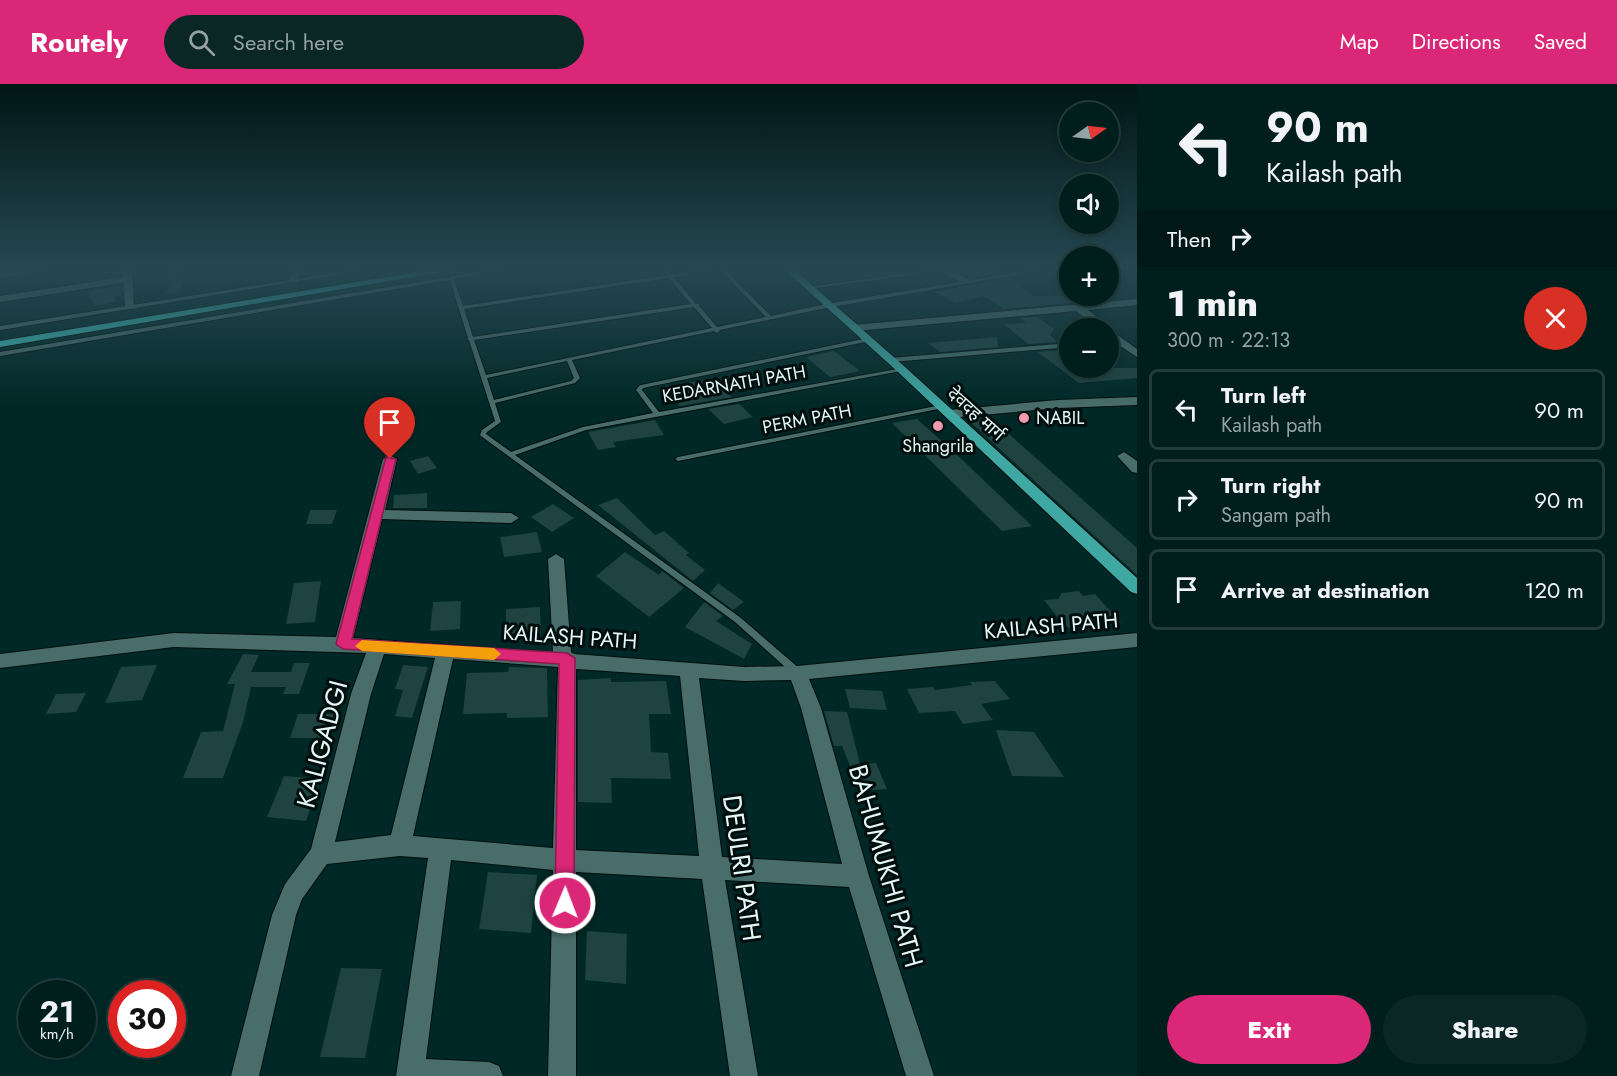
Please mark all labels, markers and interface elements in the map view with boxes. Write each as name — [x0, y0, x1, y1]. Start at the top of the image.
search box — [164, 15, 584, 69]
text: Routely — [30, 22, 128, 63]
icon: search — [185, 26, 218, 59]
text: Search here — [233, 26, 344, 58]
text: Map — [1340, 27, 1379, 57]
text: Directions — [1412, 27, 1501, 57]
text: Saved — [1534, 27, 1587, 57]
text: 90 m — [1266, 97, 1369, 158]
north arrow — [1059, 102, 1119, 162]
map controls — [1059, 102, 1119, 378]
icon: left — [1167, 108, 1245, 186]
text: Kailash path — [1266, 153, 1403, 192]
button: sound — [1059, 174, 1119, 234]
icon: right — [1224, 222, 1257, 255]
text: Then — [1167, 223, 1212, 255]
button: + — [1059, 246, 1119, 306]
text: 1 min — [1167, 277, 1258, 329]
button: close — [1524, 287, 1587, 350]
button: − — [1059, 318, 1119, 378]
text: 300 m · 22:13 — [1167, 326, 1290, 355]
street label: KEDARNATH PATH — [660, 359, 808, 409]
text: Turn left — [1221, 379, 1306, 411]
street label: देवदह मार्ग — [941, 381, 1011, 448]
icon: left — [1170, 393, 1203, 426]
text: 90 m — [1534, 394, 1584, 426]
pin — [364, 397, 415, 459]
street label: PERM PATH — [760, 398, 854, 440]
place label: NABIL — [1036, 405, 1084, 431]
icon: arrive — [373, 406, 406, 439]
marker: NABIL — [1017, 411, 1031, 425]
text: Kailash path — [1221, 411, 1322, 440]
marker: Shangrila — [931, 419, 945, 433]
place label: Shangrila — [902, 433, 974, 459]
text: Turn right — [1221, 469, 1321, 501]
icon: right — [1170, 483, 1203, 516]
text: 90 m — [1534, 484, 1584, 516]
text: Sangam path — [1221, 501, 1331, 530]
icon: arrive — [1170, 573, 1203, 606]
text: Arrive at destination — [1221, 574, 1430, 606]
text: 120 m — [1525, 574, 1584, 606]
street label: KAILASH PATH — [983, 605, 1119, 647]
street label: KAILASH PATH — [502, 617, 638, 657]
street label: KALIGADGI — [287, 676, 357, 812]
street label: BAHUMUKHI PATH — [839, 760, 933, 972]
street label: DEULRI PATH — [713, 793, 771, 943]
position arrow — [533, 871, 597, 935]
speed limit sign: 30 — [108, 980, 186, 1058]
text: 21 — [40, 990, 74, 1033]
button: Exit — [1167, 995, 1371, 1064]
button: Share — [1383, 995, 1587, 1064]
text: km/h — [40, 1023, 74, 1045]

